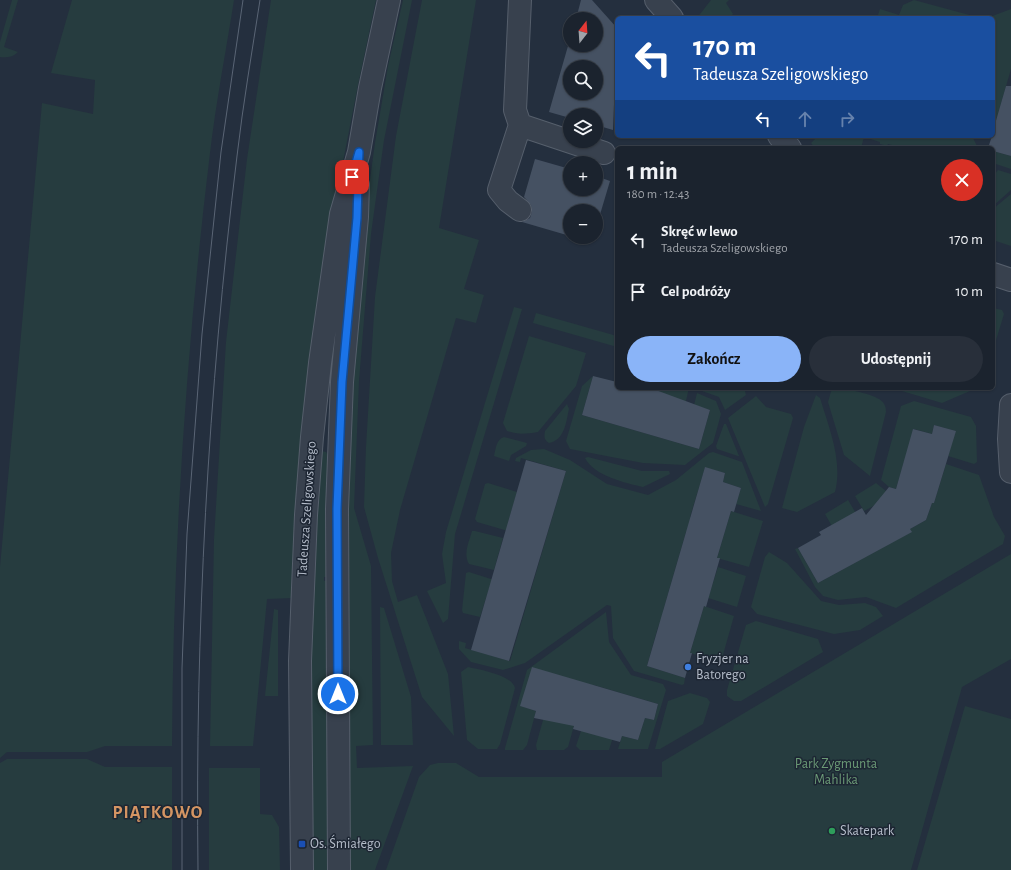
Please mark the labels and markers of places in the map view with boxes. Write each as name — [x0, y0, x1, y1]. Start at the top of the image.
pin — [335, 160, 369, 194]
place label: Fryzjer na Batorego — [696, 652, 749, 682]
marker: Fryzjer na Batorego — [683, 662, 693, 672]
place label: Skatepark — [840, 824, 895, 838]
marker: Skatepark — [827, 826, 837, 836]
place label: Os. Śmiałego — [310, 834, 381, 851]
marker: Os. Śmiałego — [297, 839, 307, 849]

